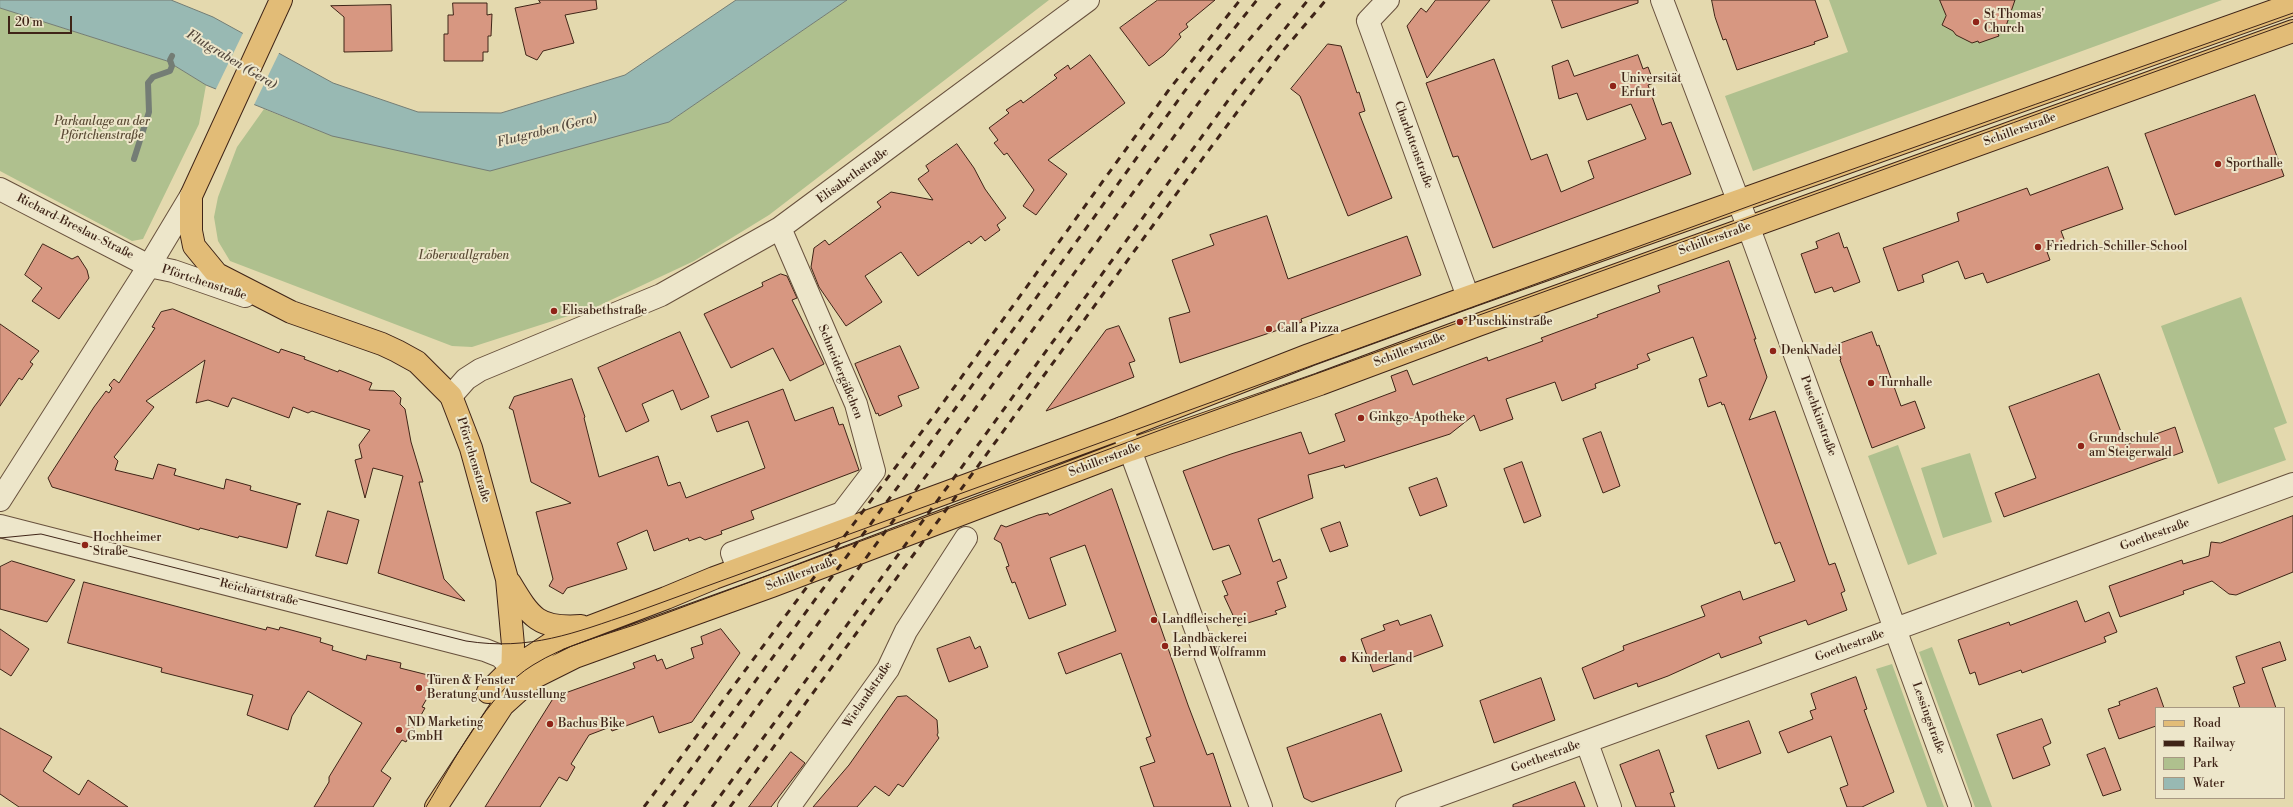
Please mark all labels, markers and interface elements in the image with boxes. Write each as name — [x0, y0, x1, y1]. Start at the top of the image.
scale bar — [10, 8, 74, 34]
place label: St Thomas' Church — [1984, 8, 2044, 36]
text: 20 m — [15, 15, 43, 30]
marker: St Thomas' Church — [1971, 17, 1981, 27]
water label: Flutgraben (Gera) — [183, 27, 279, 93]
place label: Universität Erfurt — [1621, 72, 1682, 100]
marker: Universität Erfurt — [1608, 81, 1618, 91]
street label: Charlottenstraße — [1391, 99, 1435, 191]
street label: Schillerstraße — [1982, 110, 2058, 150]
water label: Flutgraben (Gera) — [495, 111, 599, 151]
park label: Parkanlage an der Pförtchenstraße — [54, 115, 150, 143]
street label: Elisabethstraße — [814, 145, 892, 207]
place label: Sporthalle — [2226, 157, 2283, 171]
marker: Sporthalle — [2213, 159, 2223, 169]
street label: Richard-Breslau-Straße — [14, 191, 136, 263]
street label: Schillerstraße — [1677, 219, 1753, 259]
place label: Friedrich-Schiller-School — [2046, 240, 2187, 254]
marker: Friedrich-Schiller-School — [2033, 242, 2043, 252]
park label: Löberwallgraben — [419, 249, 509, 263]
street label: Pförtchenstraße — [160, 262, 248, 304]
place label: Elisabethstraße — [562, 304, 647, 318]
marker: Elisabethstraße — [549, 306, 559, 316]
place label: Puschkinstraße — [1468, 315, 1552, 329]
marker: Puschkinstraße — [1455, 317, 1465, 327]
place label: Call a Pizza — [1277, 322, 1339, 336]
street label: Schneidergäßchen — [815, 323, 865, 421]
marker: Call a Pizza — [1264, 324, 1274, 334]
street label: Schillerstraße — [1372, 330, 1448, 370]
place label: DenkNadel — [1781, 344, 1841, 358]
marker: DenkNadel — [1768, 346, 1778, 356]
street label: Puschkinstraße — [1797, 374, 1839, 458]
place label: Turnhalle — [1879, 376, 1932, 390]
marker: Turnhalle — [1866, 378, 1876, 388]
place label: Ginkgo-Apotheke — [1369, 411, 1465, 425]
marker: Ginkgo-Apotheke — [1356, 413, 1366, 423]
street label: Pförtchenstraße — [453, 416, 493, 504]
place label: Grundschule am Steigerwald — [2089, 432, 2172, 460]
street label: Schillerstraße — [1067, 440, 1143, 480]
marker: Grundschule am Steigerwald — [2076, 441, 2086, 451]
street label: Goethestraße — [2118, 516, 2192, 554]
place label: Hochheimer Straße — [93, 531, 161, 559]
marker: Hochheimer Straße — [80, 540, 90, 550]
street label: Schillerstraße — [764, 554, 840, 594]
street label: Reichartstraße — [218, 576, 300, 610]
place label: Landfleischerei — [1162, 613, 1247, 627]
marker: Landfleischerei — [1149, 615, 1159, 625]
street label: Goethestraße — [1813, 627, 1887, 665]
place label: Landbäckerei Bernd Wolframm — [1173, 632, 1266, 660]
marker: Landbäckerei Bernd Wolframm — [1160, 641, 1170, 651]
place label: Kinderland — [1351, 652, 1412, 666]
marker: Kinderland — [1338, 654, 1348, 664]
street label: Wielandstraße — [840, 659, 896, 731]
place label: Türen & Fenster Beratung und Ausstellung — [427, 674, 566, 702]
street label: Lessingstraße — [1908, 680, 1948, 756]
marker: Türen & Fenster Beratung und Ausstellung — [414, 683, 424, 693]
legend — [2155, 707, 2285, 799]
place label: ND Marketing GmbH — [407, 716, 483, 744]
text: Road — [2193, 716, 2221, 731]
place label: Bachus Bike — [558, 717, 625, 731]
marker: Bachus Bike — [545, 719, 555, 729]
marker: ND Marketing GmbH — [394, 725, 404, 735]
text: Railway — [2193, 736, 2235, 751]
street label: Goethestraße — [1509, 738, 1583, 776]
text: Park — [2193, 756, 2218, 771]
text: Water — [2193, 776, 2225, 791]

